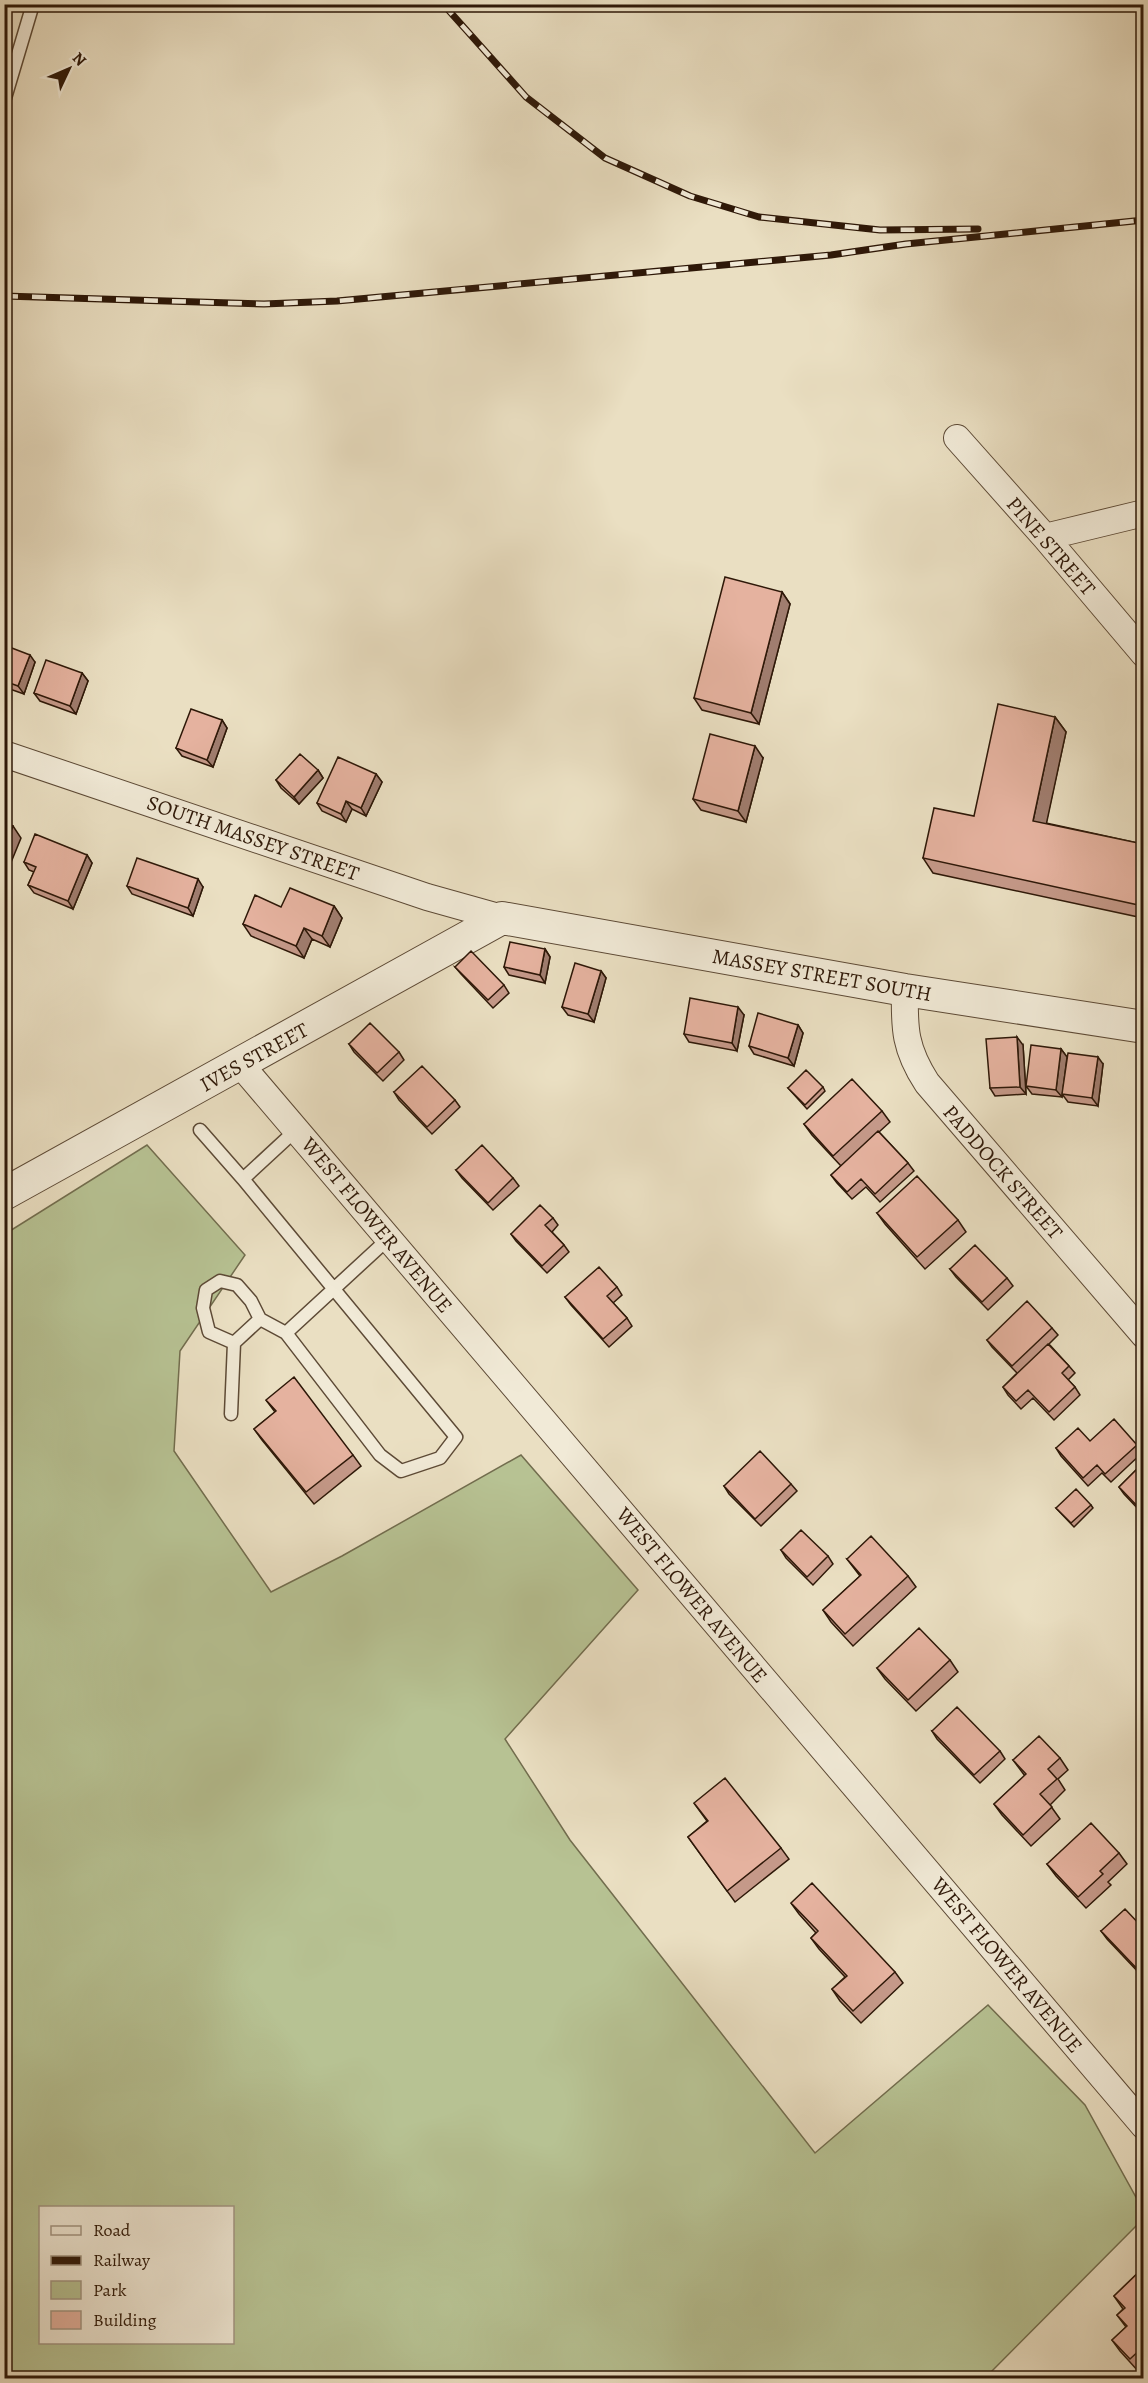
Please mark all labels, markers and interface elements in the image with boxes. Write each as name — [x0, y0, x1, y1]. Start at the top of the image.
north arrow — [39, 39, 99, 99]
text: N — [67, 47, 91, 71]
street label: PINE STREET — [1000, 491, 1102, 602]
street label: SOUTH MASSEY STREET — [143, 789, 363, 888]
street label: MASSEY STREET SOUTH — [710, 942, 934, 1008]
street label: IVES STREET — [195, 1015, 314, 1098]
street label: PADDOCK STREET — [937, 1099, 1070, 1246]
street label: WEST FLOWER AVENUE — [294, 1130, 459, 1319]
street label: WEST FLOWER AVENUE — [609, 1500, 774, 1689]
street label: WEST FLOWER AVENUE — [924, 1870, 1089, 2059]
legend — [39, 2206, 234, 2344]
text: Road — [93, 2218, 131, 2242]
text: Railway — [93, 2248, 151, 2272]
text: Park — [93, 2278, 127, 2302]
text: Building — [93, 2308, 157, 2332]

